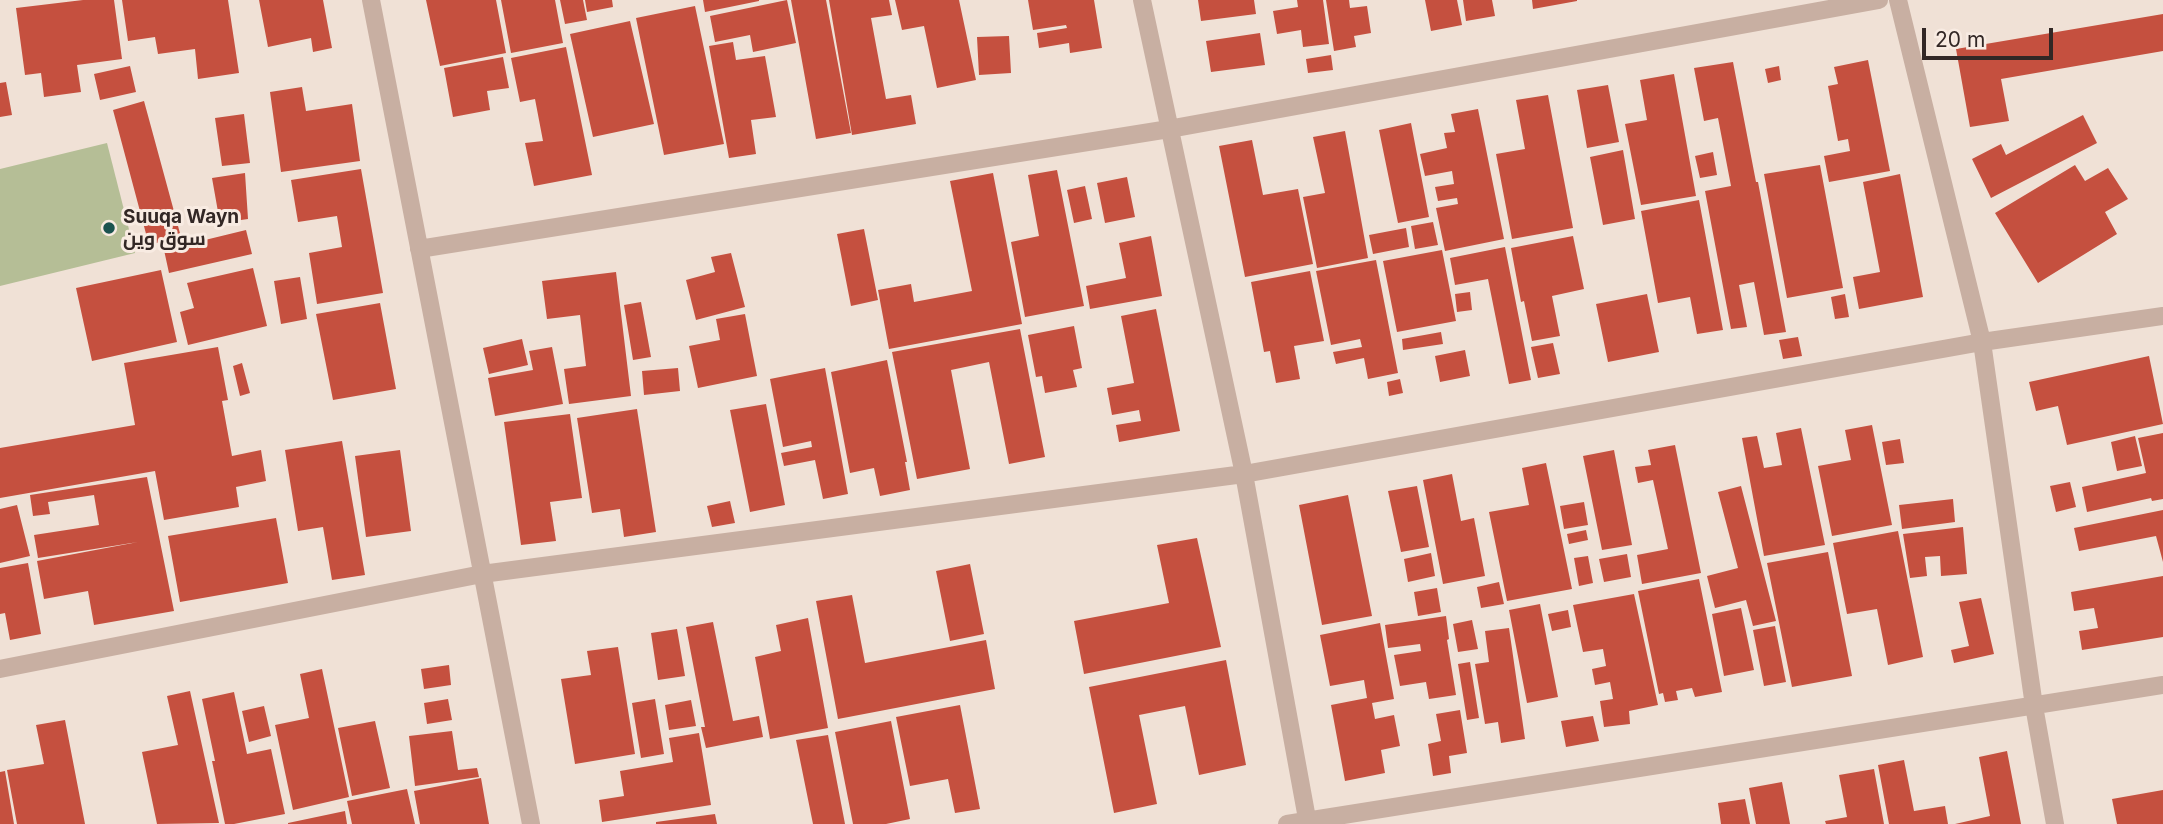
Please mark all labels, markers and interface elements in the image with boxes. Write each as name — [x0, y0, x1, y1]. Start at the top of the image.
scale bar — [1925, 14, 2056, 58]
text: 20 m — [1935, 27, 1985, 52]
place label: Suuqa Wayn سوق وين — [123, 206, 239, 250]
marker: Suuqa Wayn سوق وين — [101, 220, 117, 236]

